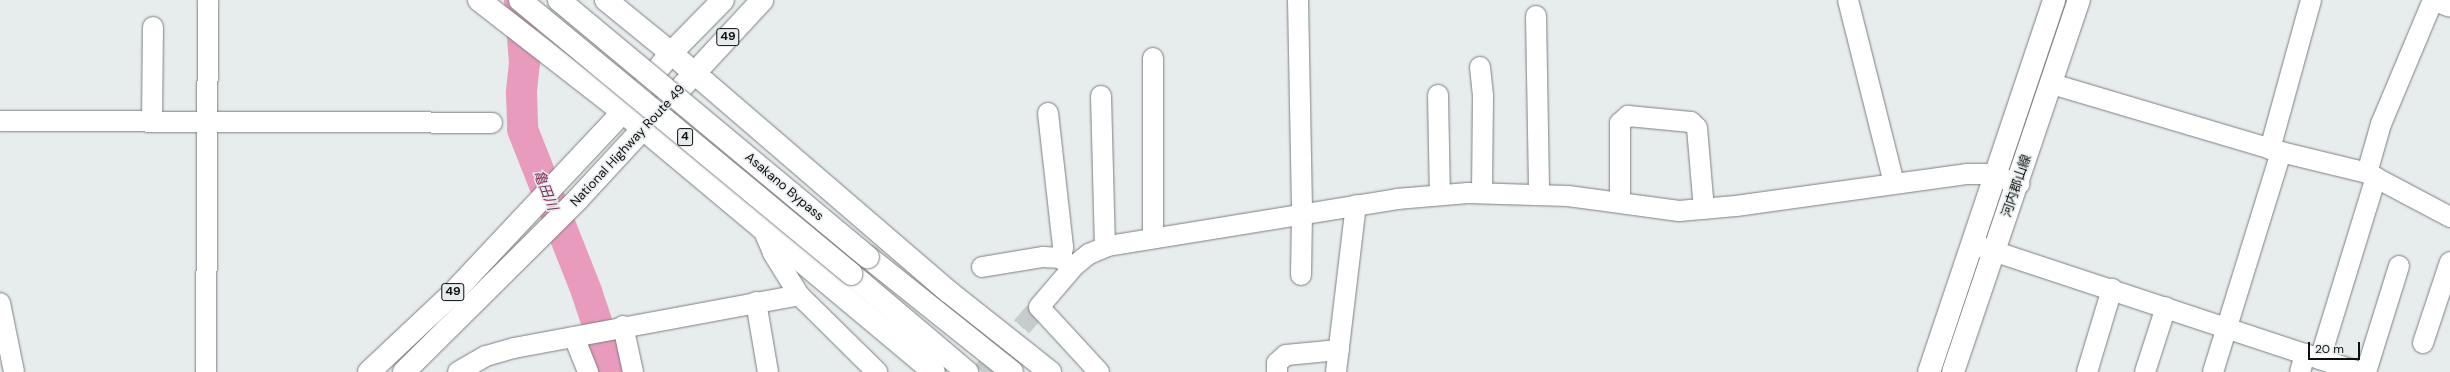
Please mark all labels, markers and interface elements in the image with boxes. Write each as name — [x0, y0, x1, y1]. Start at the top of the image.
road number: 49 — [716, 27, 740, 47]
street label: National Highway Route 49 — [567, 82, 689, 210]
road number: 4 — [677, 127, 693, 147]
street label: Asakano Bypass — [742, 150, 826, 224]
street label: 河内郡山線 — [1999, 153, 2035, 219]
water label: 亀田川 — [531, 167, 561, 213]
road number: 49 — [441, 282, 465, 302]
scale bar — [2310, 334, 2362, 360]
text: 20 m — [2315, 341, 2344, 357]

